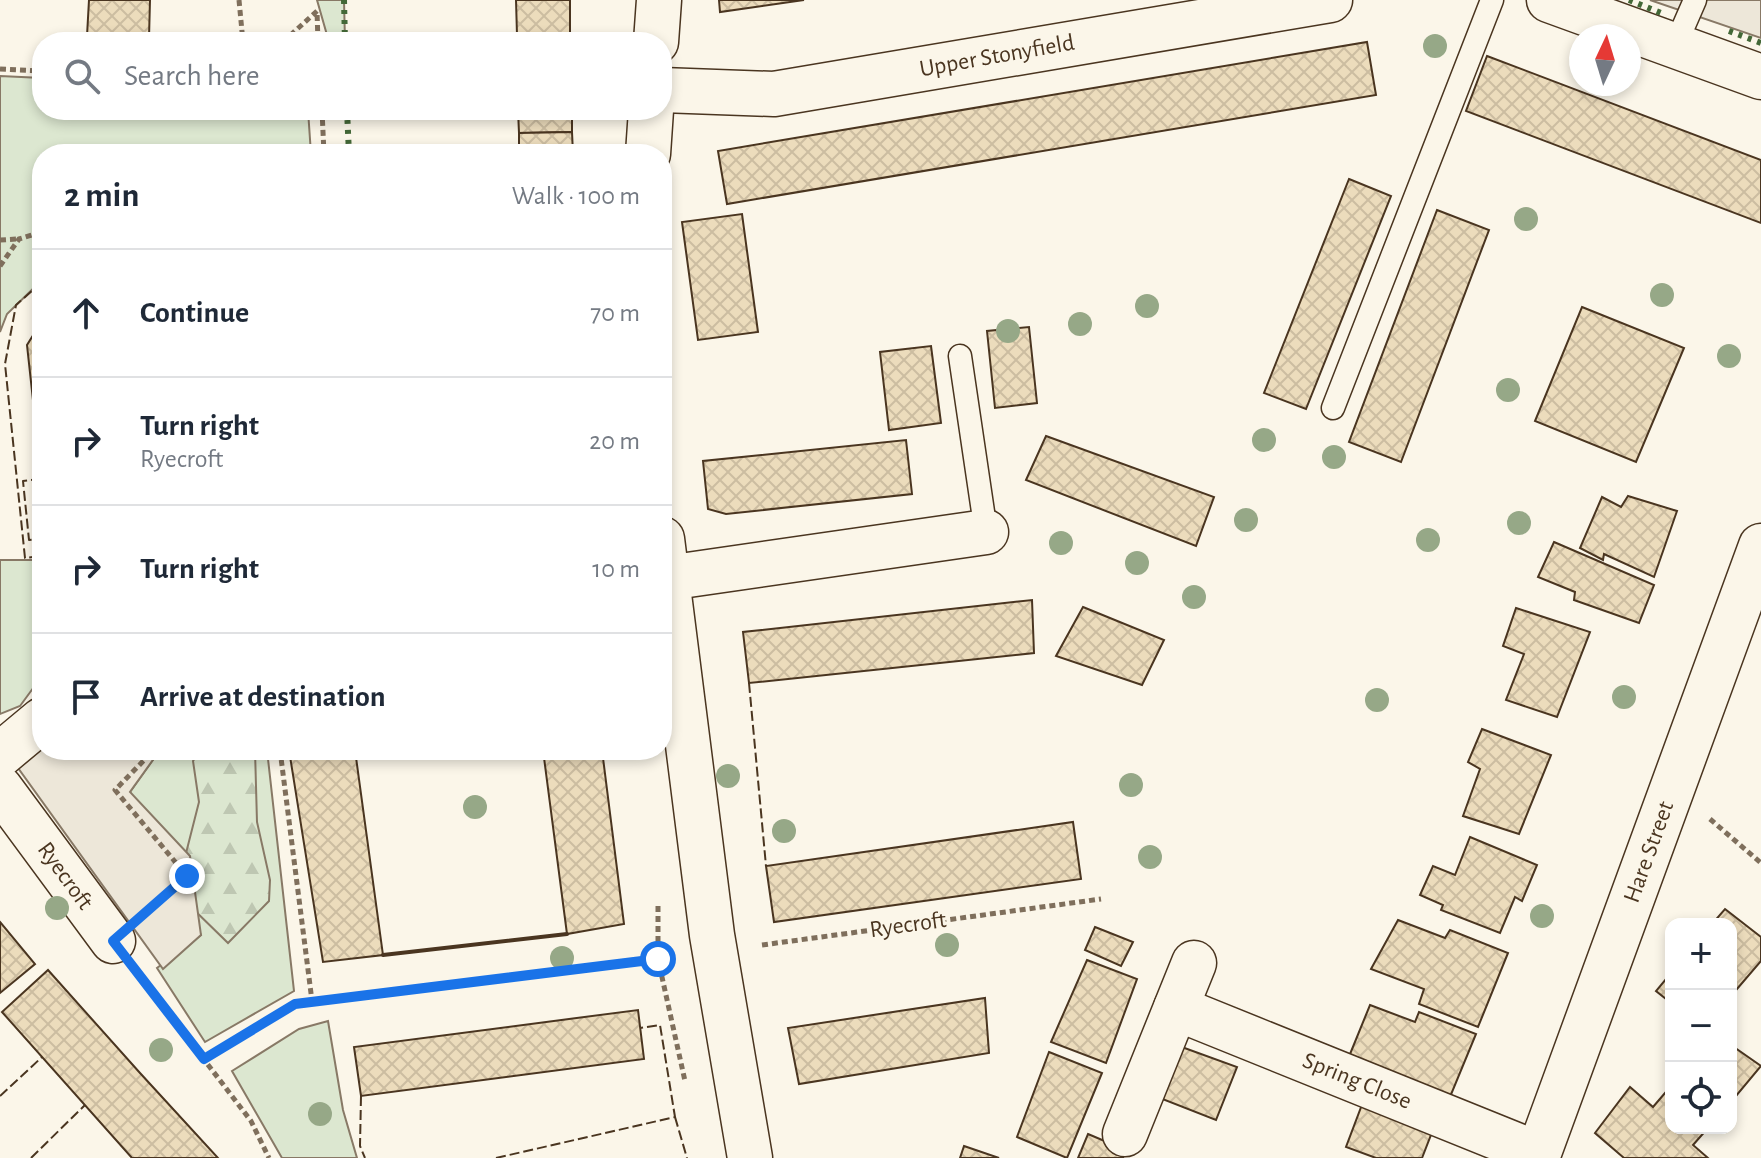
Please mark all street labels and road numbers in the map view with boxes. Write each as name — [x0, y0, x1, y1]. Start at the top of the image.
street label: Upper Stonyfield — [918, 31, 1076, 81]
street label: Hare Street — [1620, 798, 1679, 906]
street label: Ryecroft — [33, 838, 98, 914]
street label: Ryecroft — [868, 908, 948, 942]
street label: Spring Close — [1299, 1048, 1415, 1114]

